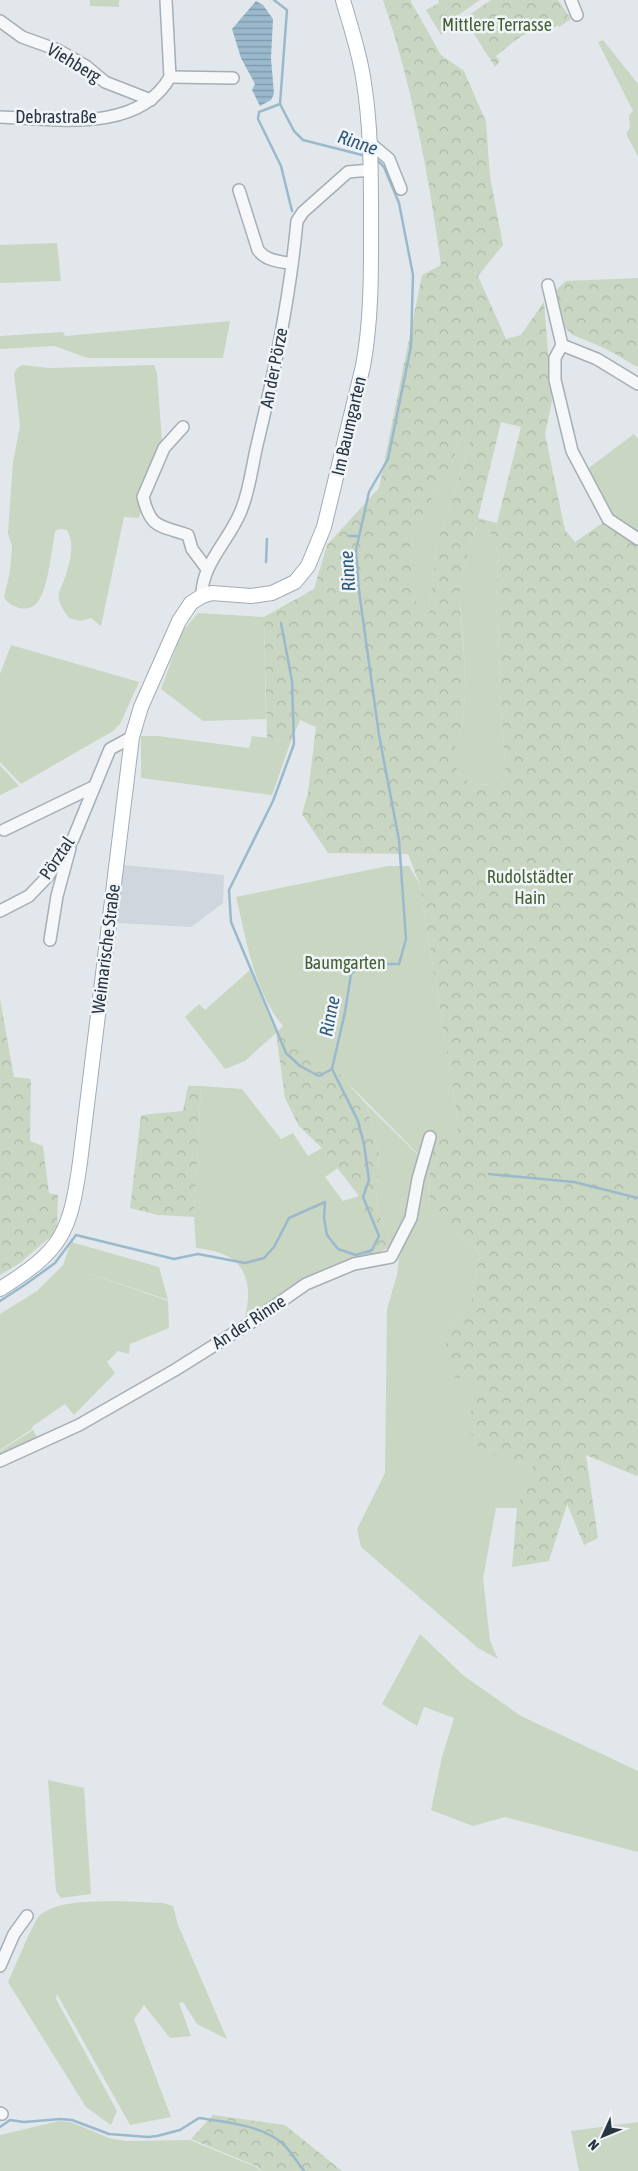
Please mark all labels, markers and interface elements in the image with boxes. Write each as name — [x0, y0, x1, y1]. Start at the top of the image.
park label: Mittlere Terrasse — [442, 14, 552, 35]
street label: Viehberg — [44, 38, 105, 87]
street label: Debrastraße — [15, 106, 97, 127]
water label: Rinne — [335, 125, 381, 159]
street label: An der Pörze — [255, 326, 292, 410]
street label: Im Baumgarten — [327, 374, 370, 478]
water label: Rinne — [335, 550, 359, 592]
street label: Pörztal — [35, 832, 79, 883]
park label: Rudolstädter Hain — [487, 866, 574, 908]
street label: Weimarische Straße — [87, 883, 124, 1015]
park label: Baumgarten — [304, 952, 386, 973]
water label: Rinne — [314, 994, 344, 1038]
street label: An der Rinne — [208, 1290, 289, 1353]
north arrow — [578, 2111, 628, 2161]
text: N — [585, 2137, 602, 2154]

